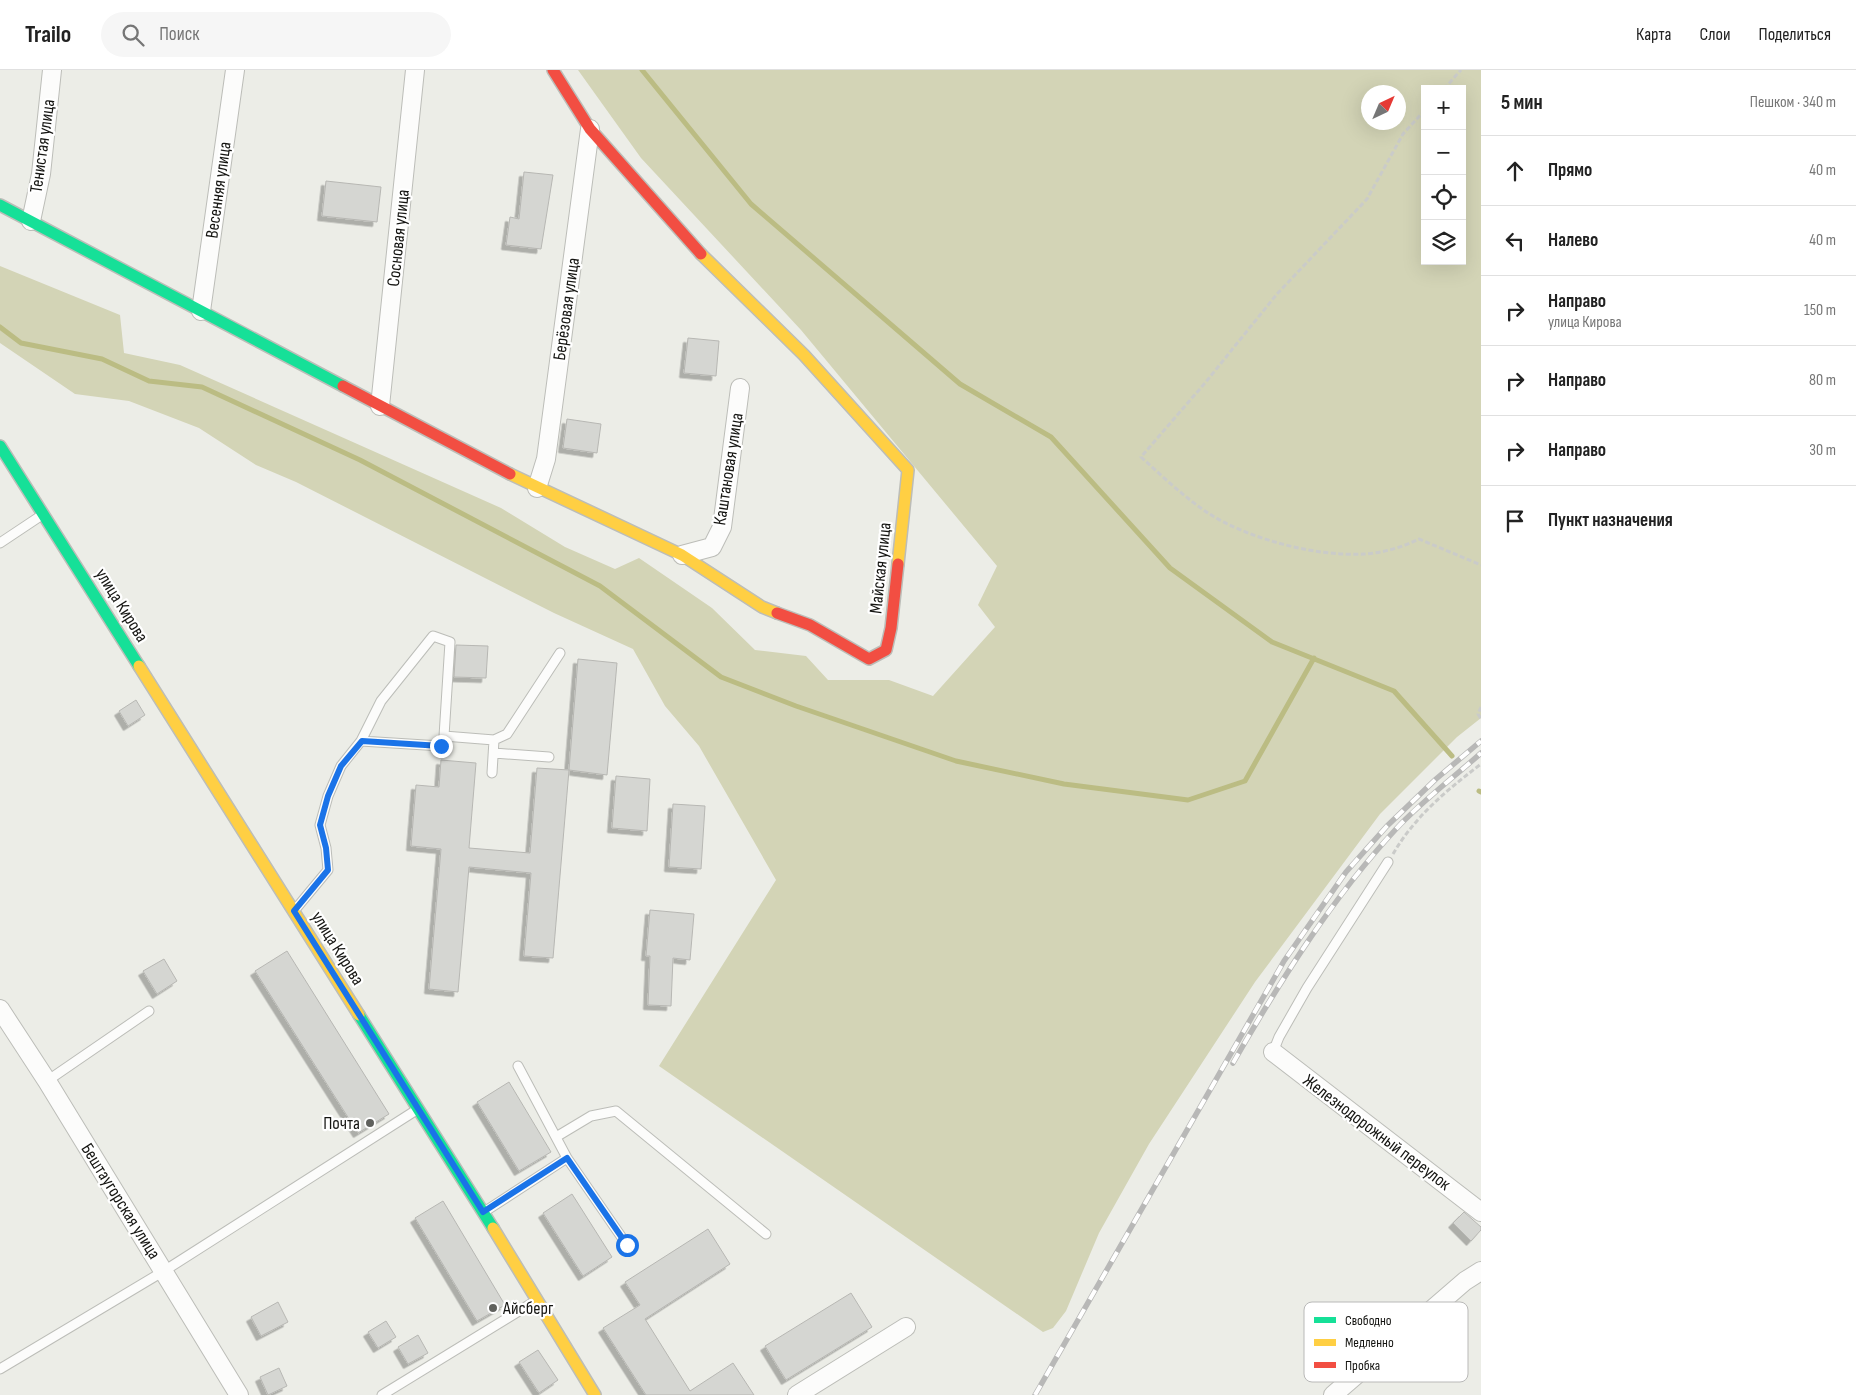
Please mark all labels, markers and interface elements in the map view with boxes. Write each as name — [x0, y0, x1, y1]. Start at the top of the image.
search box — [101, 12, 451, 57]
text: Trailo — [25, 20, 71, 49]
icon: search — [119, 21, 147, 49]
text: Поиск — [159, 23, 199, 46]
text: Карта — [1636, 24, 1672, 45]
text: Слои — [1700, 24, 1731, 45]
text: Поделиться — [1759, 24, 1831, 45]
north arrow — [1361, 85, 1406, 130]
map controls — [1421, 85, 1466, 265]
button: + — [1421, 85, 1466, 130]
text: 5 мин — [1501, 90, 1543, 115]
text: Пешком · 340 m — [1750, 93, 1836, 112]
street label: Тенистая улица — [26, 98, 59, 194]
button: − — [1421, 130, 1466, 175]
street label: Весенняя улица — [201, 140, 236, 240]
icon: ahead — [1501, 157, 1529, 185]
text: Прямо — [1548, 159, 1592, 182]
text: 40 m — [1809, 161, 1836, 180]
button: locate — [1421, 175, 1466, 220]
street label: Сосновая улица — [383, 188, 414, 288]
button: layers — [1421, 220, 1466, 265]
icon: left — [1501, 227, 1529, 255]
text: Налево — [1548, 229, 1598, 252]
text: 40 m — [1809, 231, 1836, 250]
street label: Берёзовая улица — [549, 256, 584, 362]
text: Направо — [1548, 290, 1606, 313]
icon: right — [1501, 297, 1529, 325]
text: 150 m — [1804, 301, 1836, 320]
text: улица Кирова — [1548, 313, 1622, 332]
icon: right — [1501, 367, 1529, 395]
text: Направо — [1548, 369, 1606, 392]
text: 80 m — [1809, 371, 1836, 390]
street label: Каштановая улица — [709, 411, 748, 527]
icon: right — [1501, 437, 1529, 465]
text: Направо — [1548, 439, 1606, 462]
text: 30 m — [1809, 441, 1836, 460]
icon: arrive — [1501, 507, 1529, 535]
text: Пункт назначения — [1548, 509, 1673, 532]
street label: Майская улица — [865, 521, 896, 615]
street label: улица Кирова — [91, 565, 152, 646]
route end — [430, 735, 453, 758]
street label: улица Кирова — [307, 908, 368, 989]
street label: Железнодорожный переулок — [1299, 1070, 1455, 1195]
place label: Почта — [323, 1113, 360, 1134]
marker: Почта — [364, 1117, 376, 1129]
street label: Бештаугорская улица — [77, 1139, 165, 1263]
route start — [616, 1234, 639, 1257]
place label: Айсберг — [502, 1298, 554, 1319]
marker: Айсберг — [487, 1302, 499, 1314]
legend — [1304, 1302, 1468, 1382]
text: Свободно — [1345, 1312, 1392, 1329]
text: Медленно — [1345, 1334, 1394, 1351]
text: Пробка — [1345, 1357, 1380, 1374]

